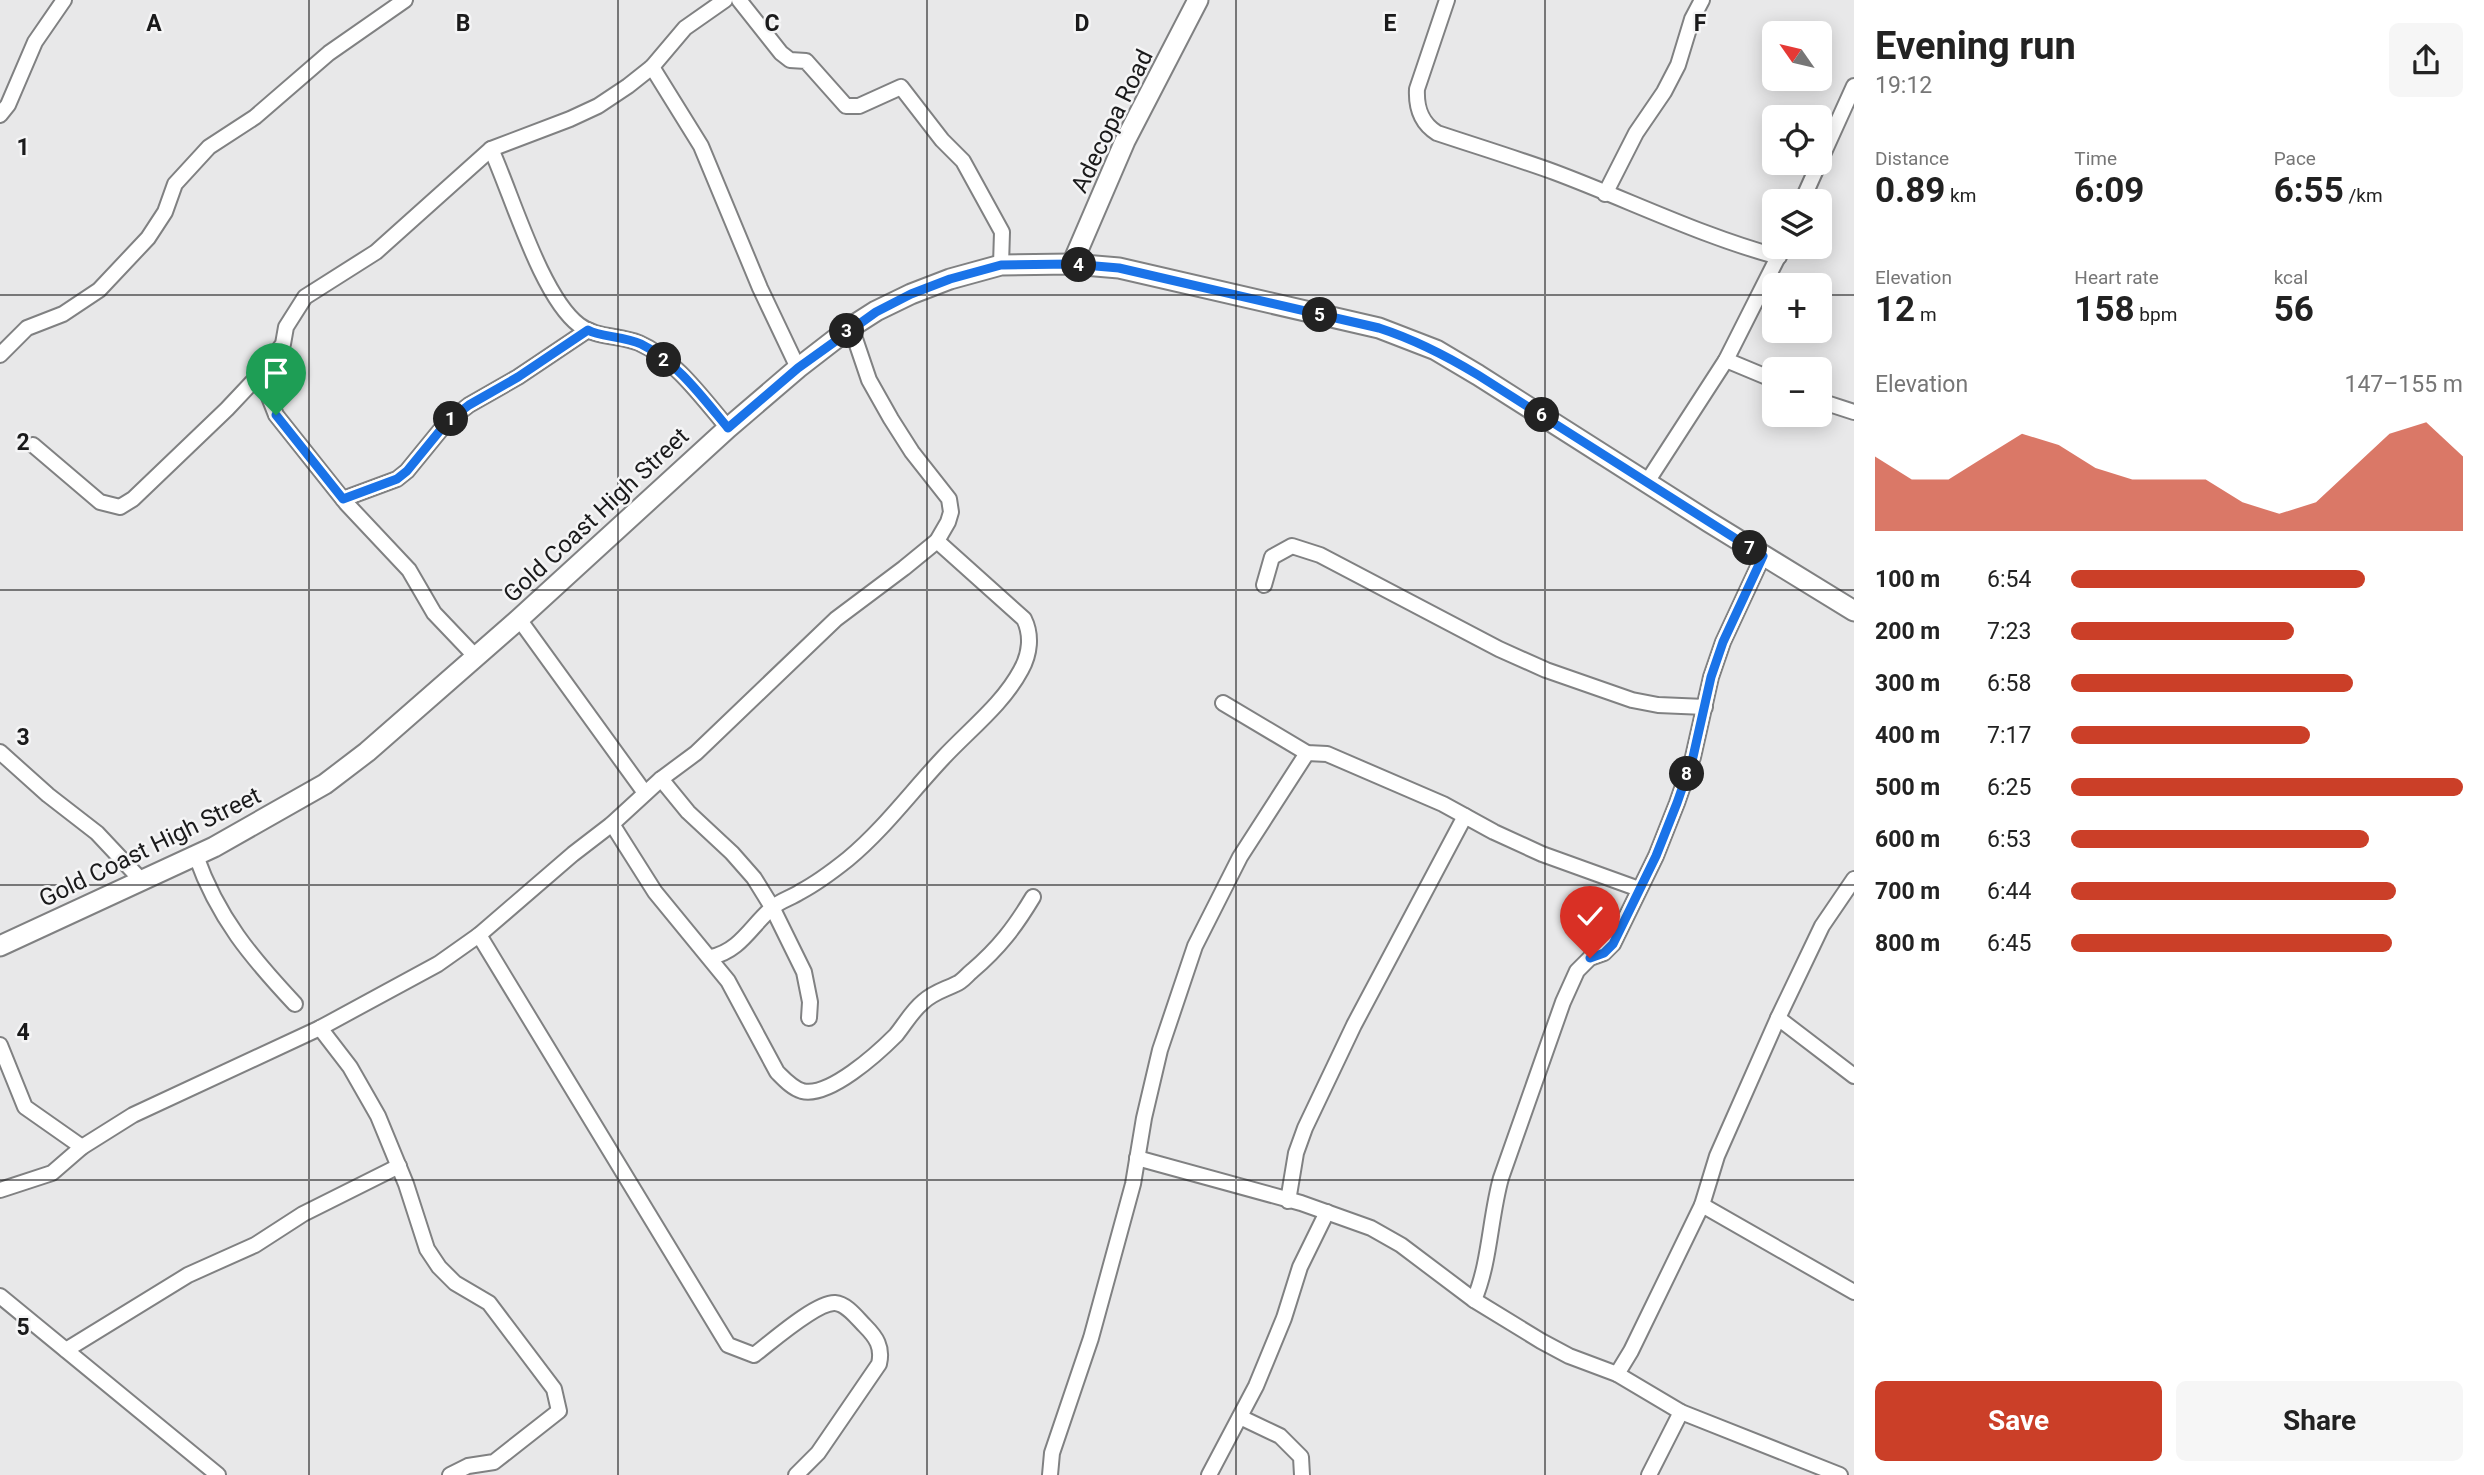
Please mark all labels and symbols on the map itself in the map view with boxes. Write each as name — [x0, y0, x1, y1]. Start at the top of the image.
text: A — [146, 10, 162, 37]
text: B — [456, 10, 470, 37]
text: C — [764, 10, 780, 37]
text: D — [1075, 10, 1089, 37]
text: E — [1384, 10, 1397, 37]
text: F — [1694, 10, 1707, 37]
north arrow — [1762, 21, 1832, 91]
street label: Adecopa Road — [1065, 45, 1159, 197]
text: 1 — [16, 134, 30, 161]
pin: 4 — [1062, 247, 1096, 282]
pin: 5 — [1302, 298, 1338, 332]
pin: 3 — [830, 314, 864, 348]
pin: 2 — [646, 342, 682, 378]
pin — [246, 343, 306, 415]
pin: 6 — [1524, 398, 1560, 432]
pin: 1 — [434, 402, 468, 436]
street label: Gold Coast High Street — [498, 422, 694, 608]
text: 2 — [16, 429, 30, 456]
pin: 7 — [1732, 530, 1768, 566]
text: 3 — [16, 724, 30, 751]
pin: 8 — [1670, 756, 1704, 792]
street label: Gold Coast High Street — [35, 781, 265, 913]
pin — [1560, 886, 1620, 958]
text: 4 — [16, 1019, 30, 1046]
text: 5 — [16, 1314, 30, 1341]

